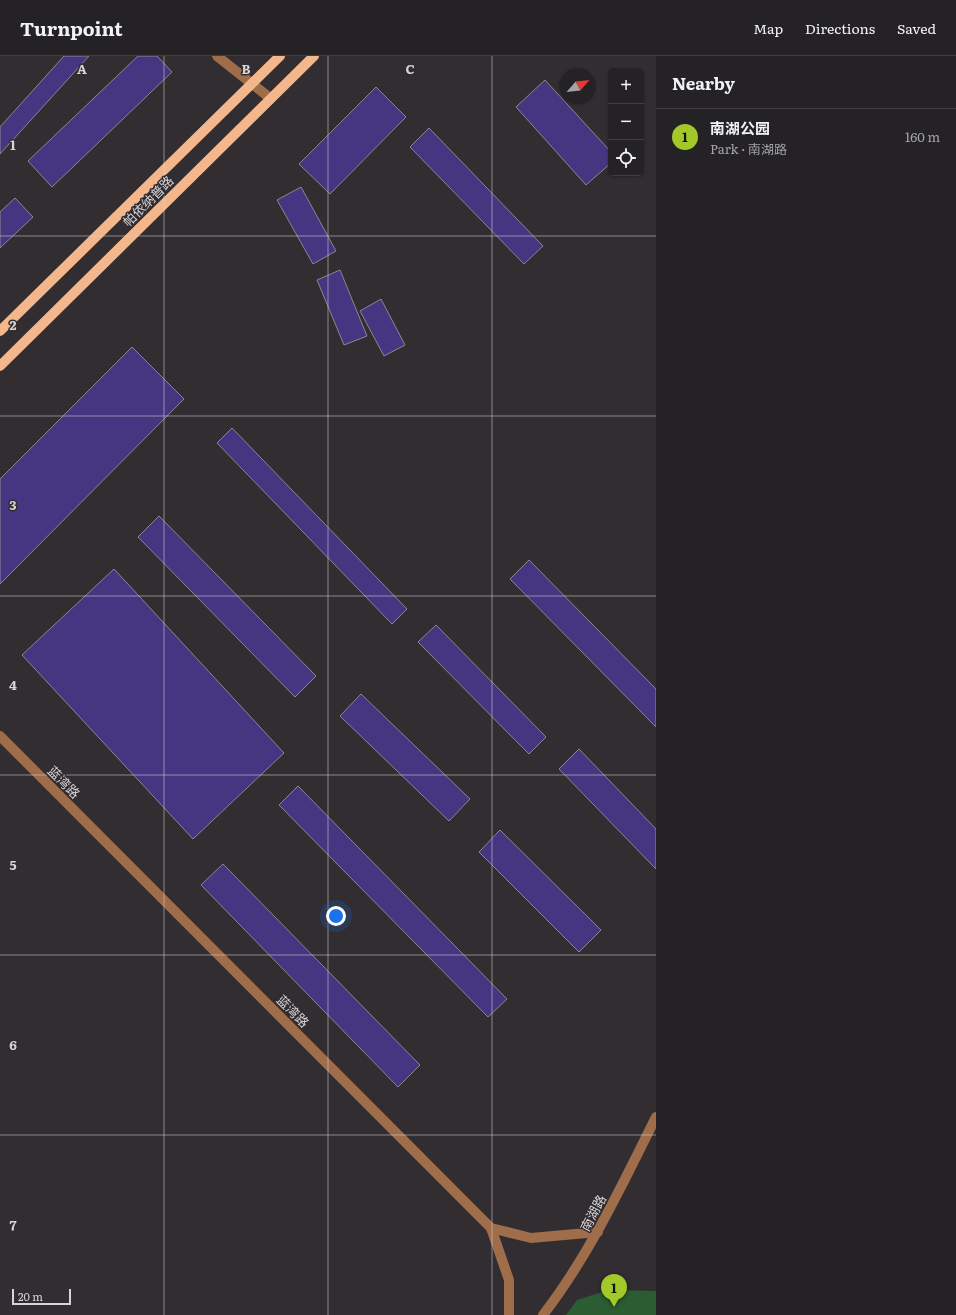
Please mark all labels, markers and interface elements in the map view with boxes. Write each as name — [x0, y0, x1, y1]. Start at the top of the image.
text: Turnpoint — [20, 14, 123, 42]
text: Map — [753, 18, 783, 38]
text: Directions — [805, 18, 875, 38]
text: Saved — [897, 18, 936, 38]
text: A — [77, 59, 87, 78]
text: B — [242, 59, 251, 78]
text: C — [405, 59, 415, 78]
north arrow — [560, 68, 596, 104]
map controls — [608, 68, 644, 176]
button: + — [608, 68, 644, 104]
text: Nearby — [672, 70, 735, 95]
button: − — [608, 104, 644, 140]
text: 南湖公园 — [710, 116, 770, 139]
text: 1 — [682, 127, 688, 146]
text: 160 m — [905, 127, 940, 146]
text: 1 — [10, 135, 16, 154]
text: Park · 南湖路 — [710, 139, 787, 158]
button: locate — [608, 140, 644, 176]
street label: 帕依纳普路 — [118, 171, 177, 230]
text: 2 — [10, 315, 17, 334]
text: 3 — [9, 495, 17, 514]
text: 4 — [9, 675, 17, 694]
street label: 蓝湾路 — [44, 761, 85, 802]
text: 5 — [9, 855, 17, 874]
your location — [326, 906, 346, 926]
street label: 蓝湾路 — [273, 990, 314, 1031]
text: 6 — [9, 1035, 17, 1054]
street label: 南湖路 — [575, 1191, 610, 1234]
text: 7 — [9, 1215, 17, 1234]
pin: 1 — [601, 1274, 627, 1307]
scale bar — [12, 1287, 71, 1306]
text: 20 m — [18, 1288, 43, 1304]

